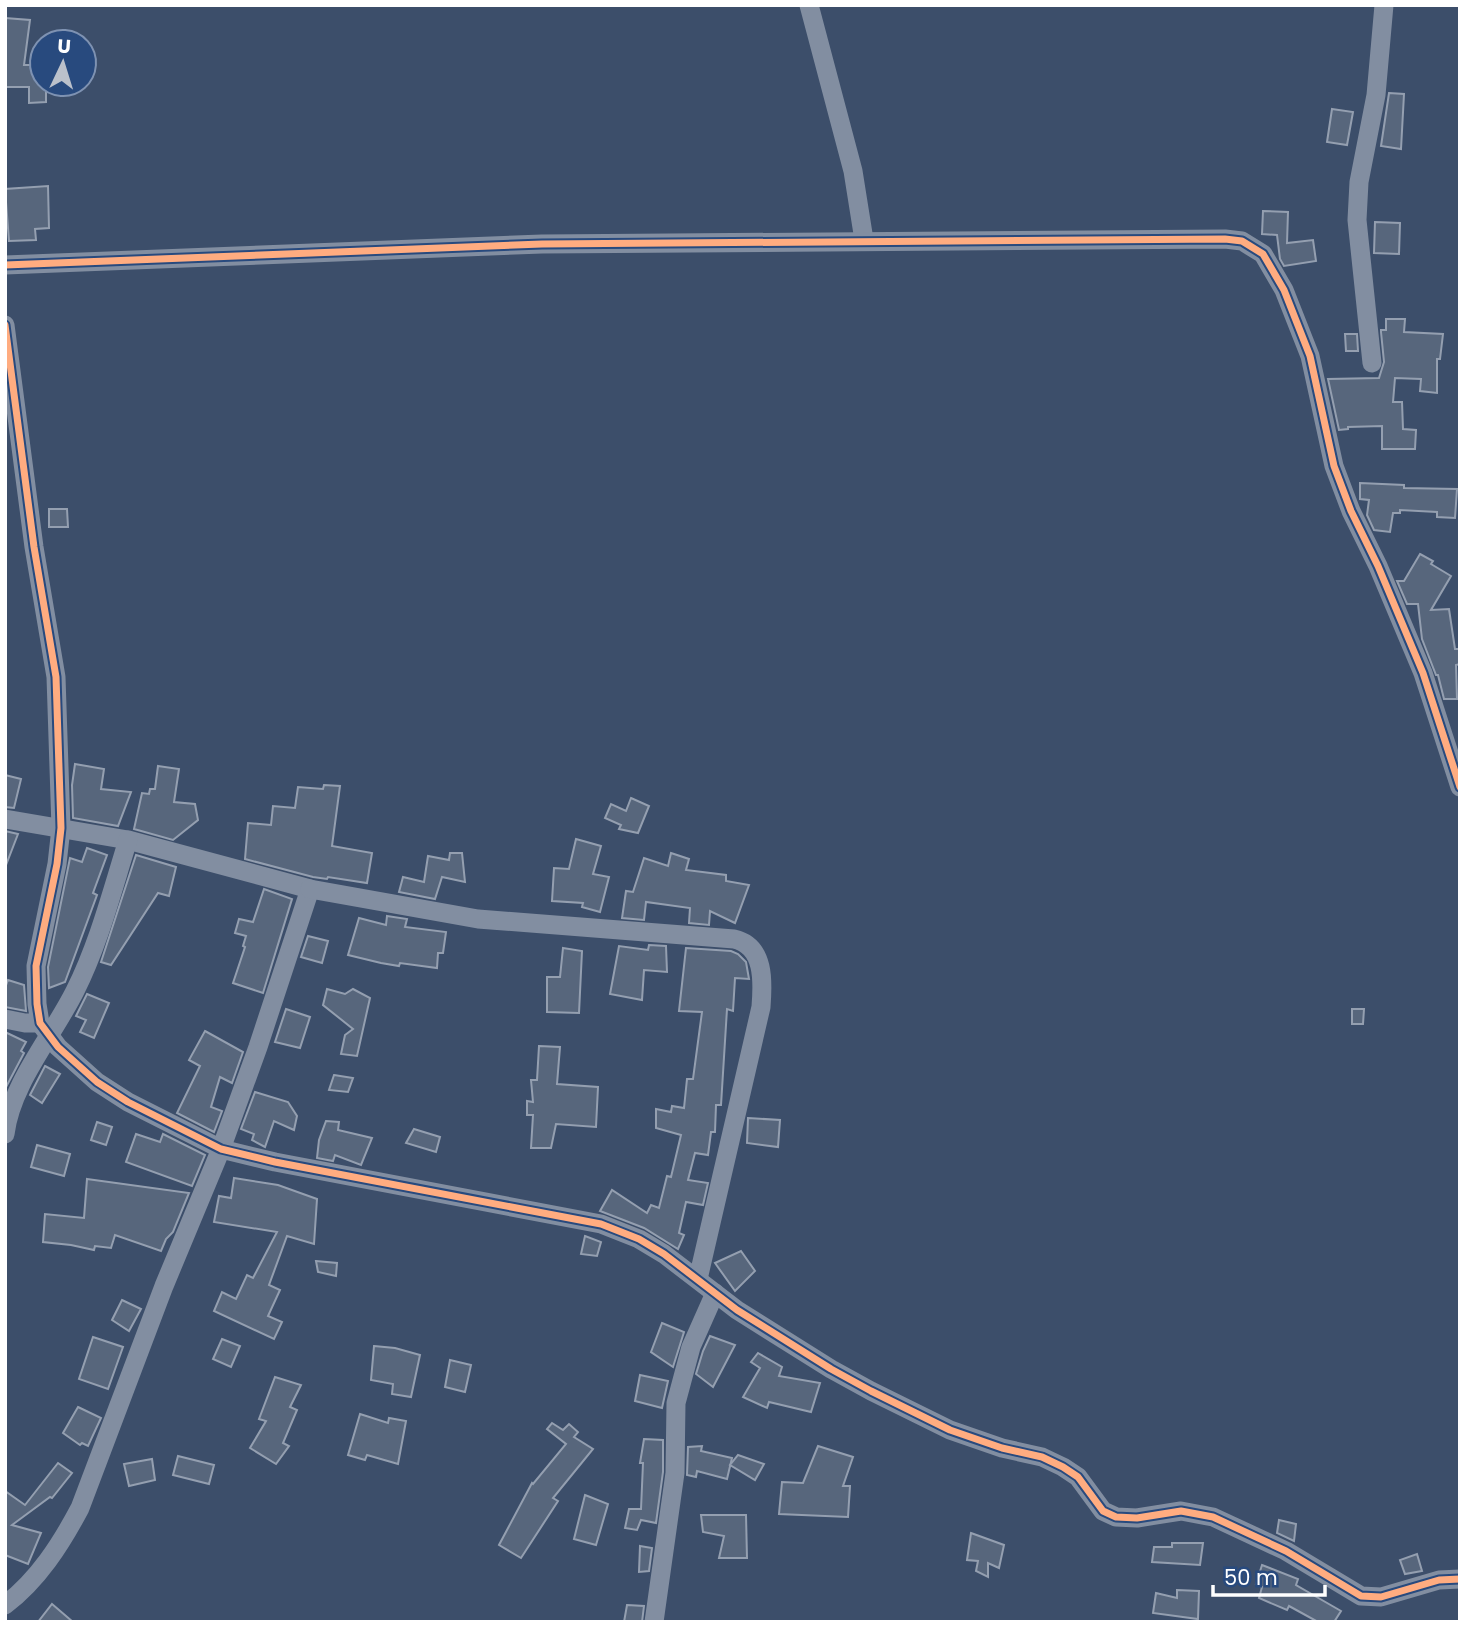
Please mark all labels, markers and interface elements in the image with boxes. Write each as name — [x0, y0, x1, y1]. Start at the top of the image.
north arrow — [28, 28, 98, 98]
text: U — [57, 33, 72, 60]
scale bar — [1213, 1554, 1325, 1598]
text: 50 m — [1224, 1563, 1278, 1592]

